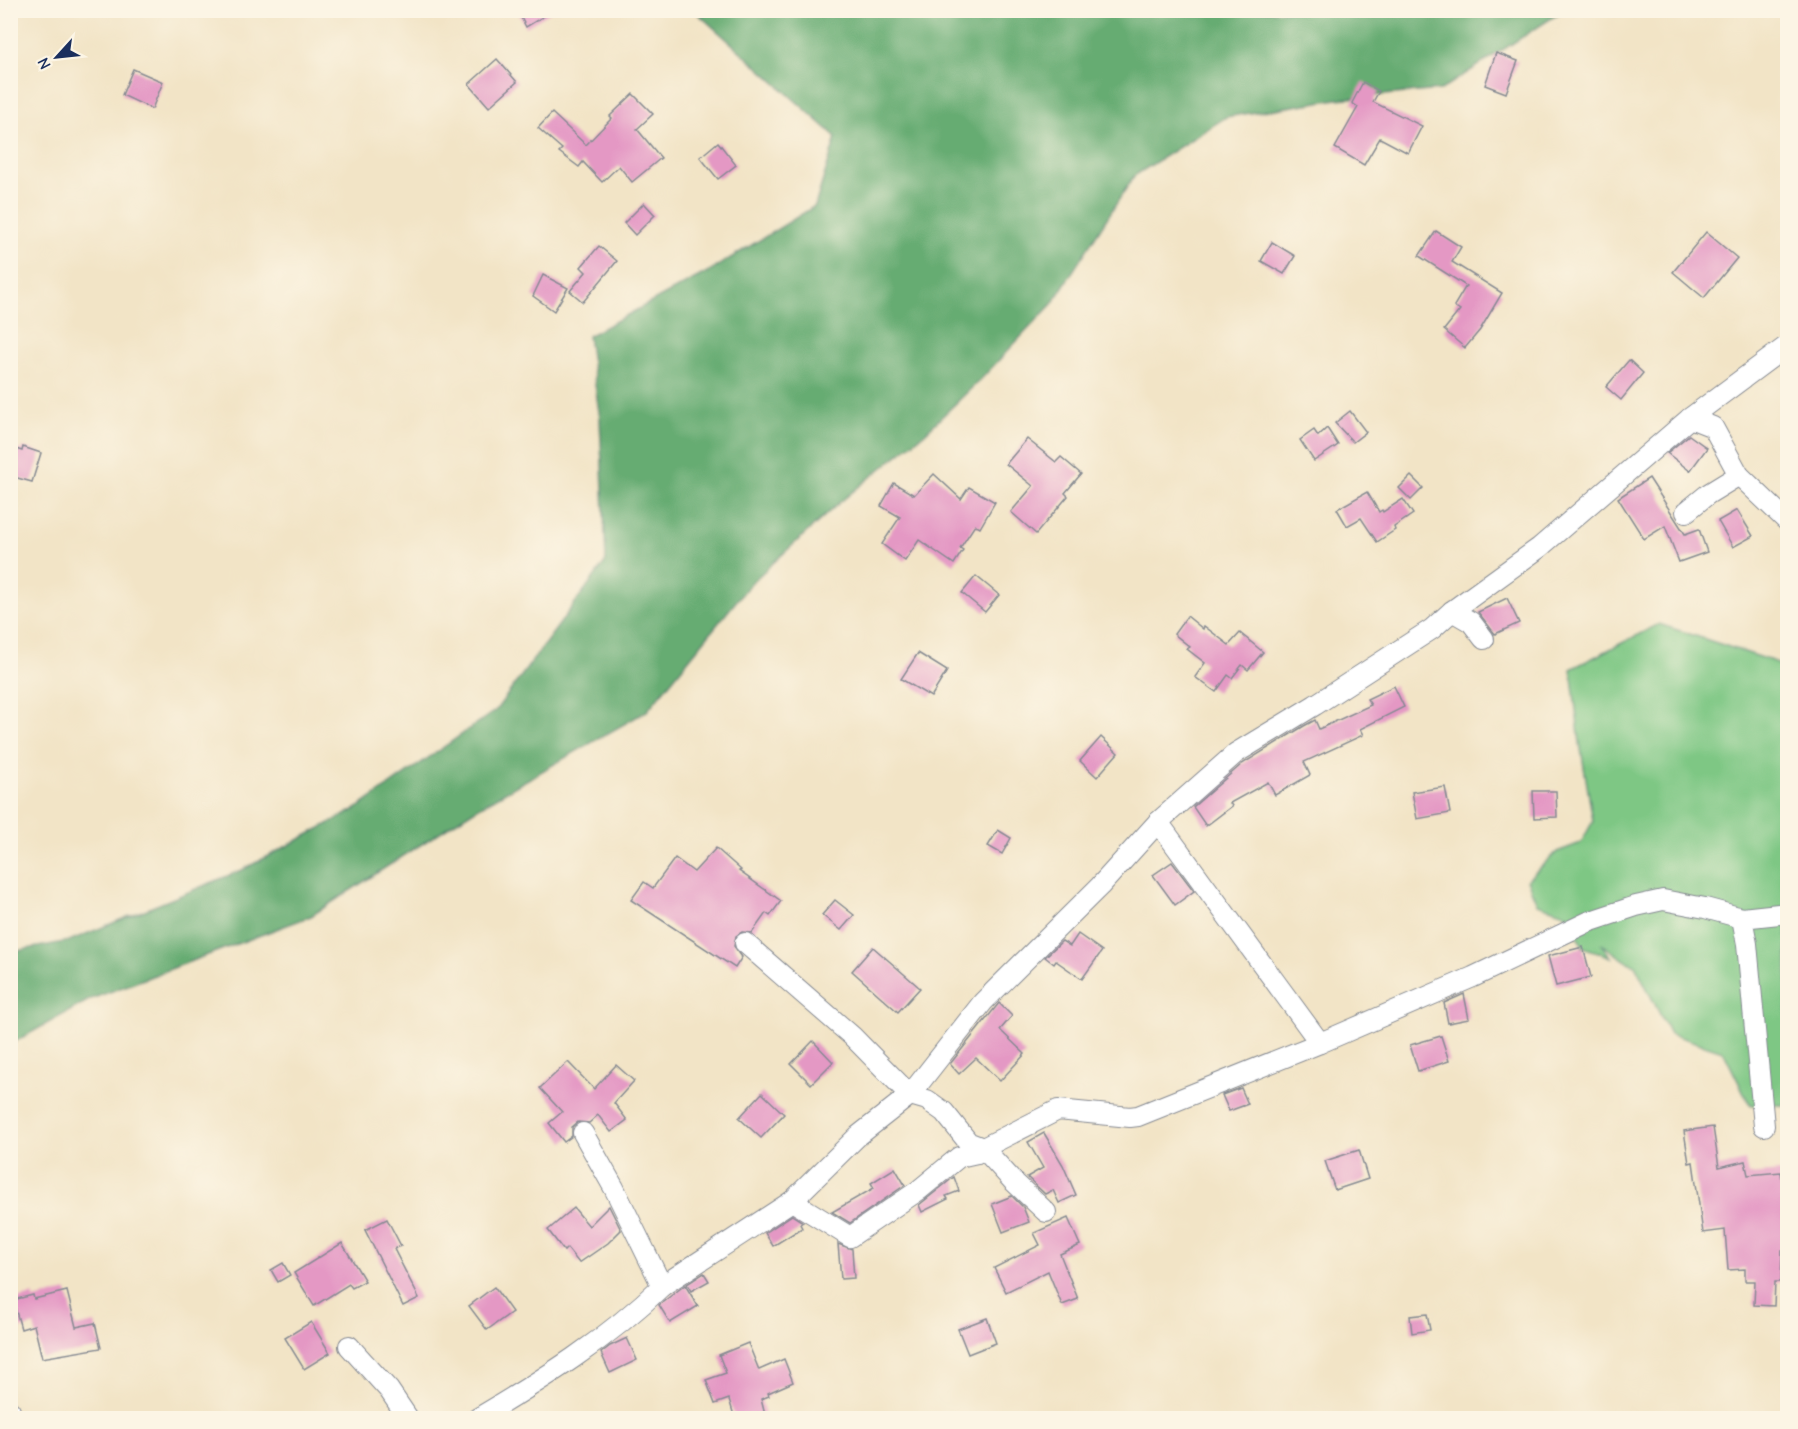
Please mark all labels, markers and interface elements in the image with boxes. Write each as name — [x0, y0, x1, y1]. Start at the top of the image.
north arrow — [27, 27, 87, 87]
text: N — [34, 55, 55, 72]

